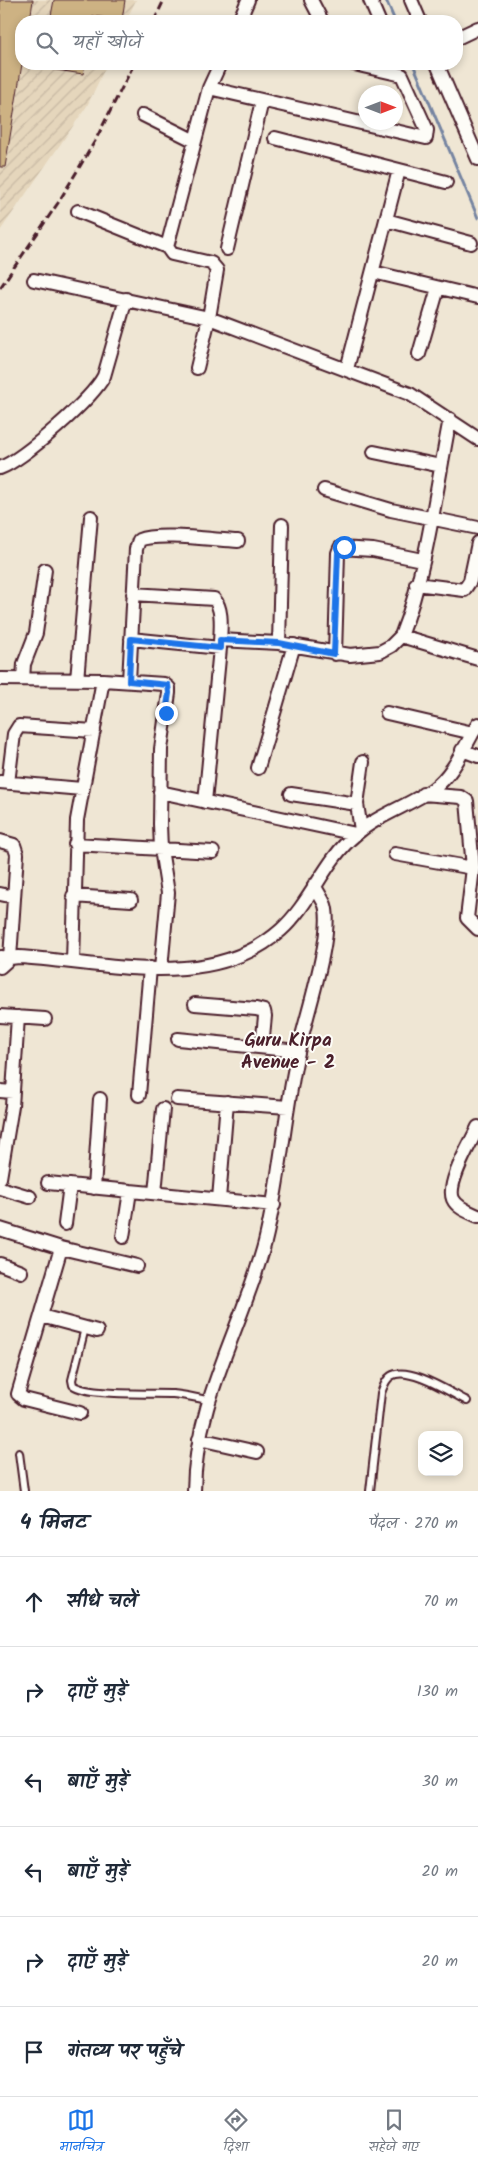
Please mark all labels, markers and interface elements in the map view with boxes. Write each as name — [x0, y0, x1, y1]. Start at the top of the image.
search box — [15, 15, 463, 70]
text: यहाँ खोजें — [73, 28, 142, 58]
icon: search — [33, 29, 61, 57]
north arrow — [358, 85, 403, 130]
route start — [333, 536, 356, 559]
route end — [155, 702, 178, 725]
district label: Guru Kirpa Avenue - 2 — [241, 1026, 335, 1078]
map controls — [418, 1431, 463, 1476]
button: layers — [418, 1431, 463, 1476]
text: 4 मिनट — [20, 1507, 87, 1540]
text: पैदल · 270 m — [369, 1511, 458, 1536]
text: सीधे चलें — [67, 1587, 137, 1617]
icon: ahead — [20, 1588, 48, 1616]
text: 70 m — [423, 1589, 458, 1614]
text: दाएँ मुड़ें — [67, 1677, 126, 1707]
icon: right — [20, 1678, 48, 1706]
text: 130 m — [417, 1679, 458, 1704]
text: बाएँ मुड़ें — [67, 1767, 128, 1797]
icon: left — [20, 1768, 48, 1796]
text: 30 m — [422, 1769, 458, 1794]
text: बाएँ मुड़ें — [67, 1857, 128, 1887]
icon: left — [20, 1858, 48, 1886]
text: 20 m — [422, 1859, 458, 1884]
text: दाएँ मुड़ें — [67, 1947, 126, 1977]
icon: right — [20, 1948, 48, 1976]
text: 20 m — [422, 1949, 458, 1974]
text: गंतव्य पर पहुँचे — [67, 2037, 182, 2067]
icon: arrive — [20, 2038, 48, 2066]
tab: मानचित्र — [59, 2106, 103, 2158]
tab: दिशा — [222, 2106, 250, 2158]
tab: सहेजे गए — [369, 2106, 419, 2158]

